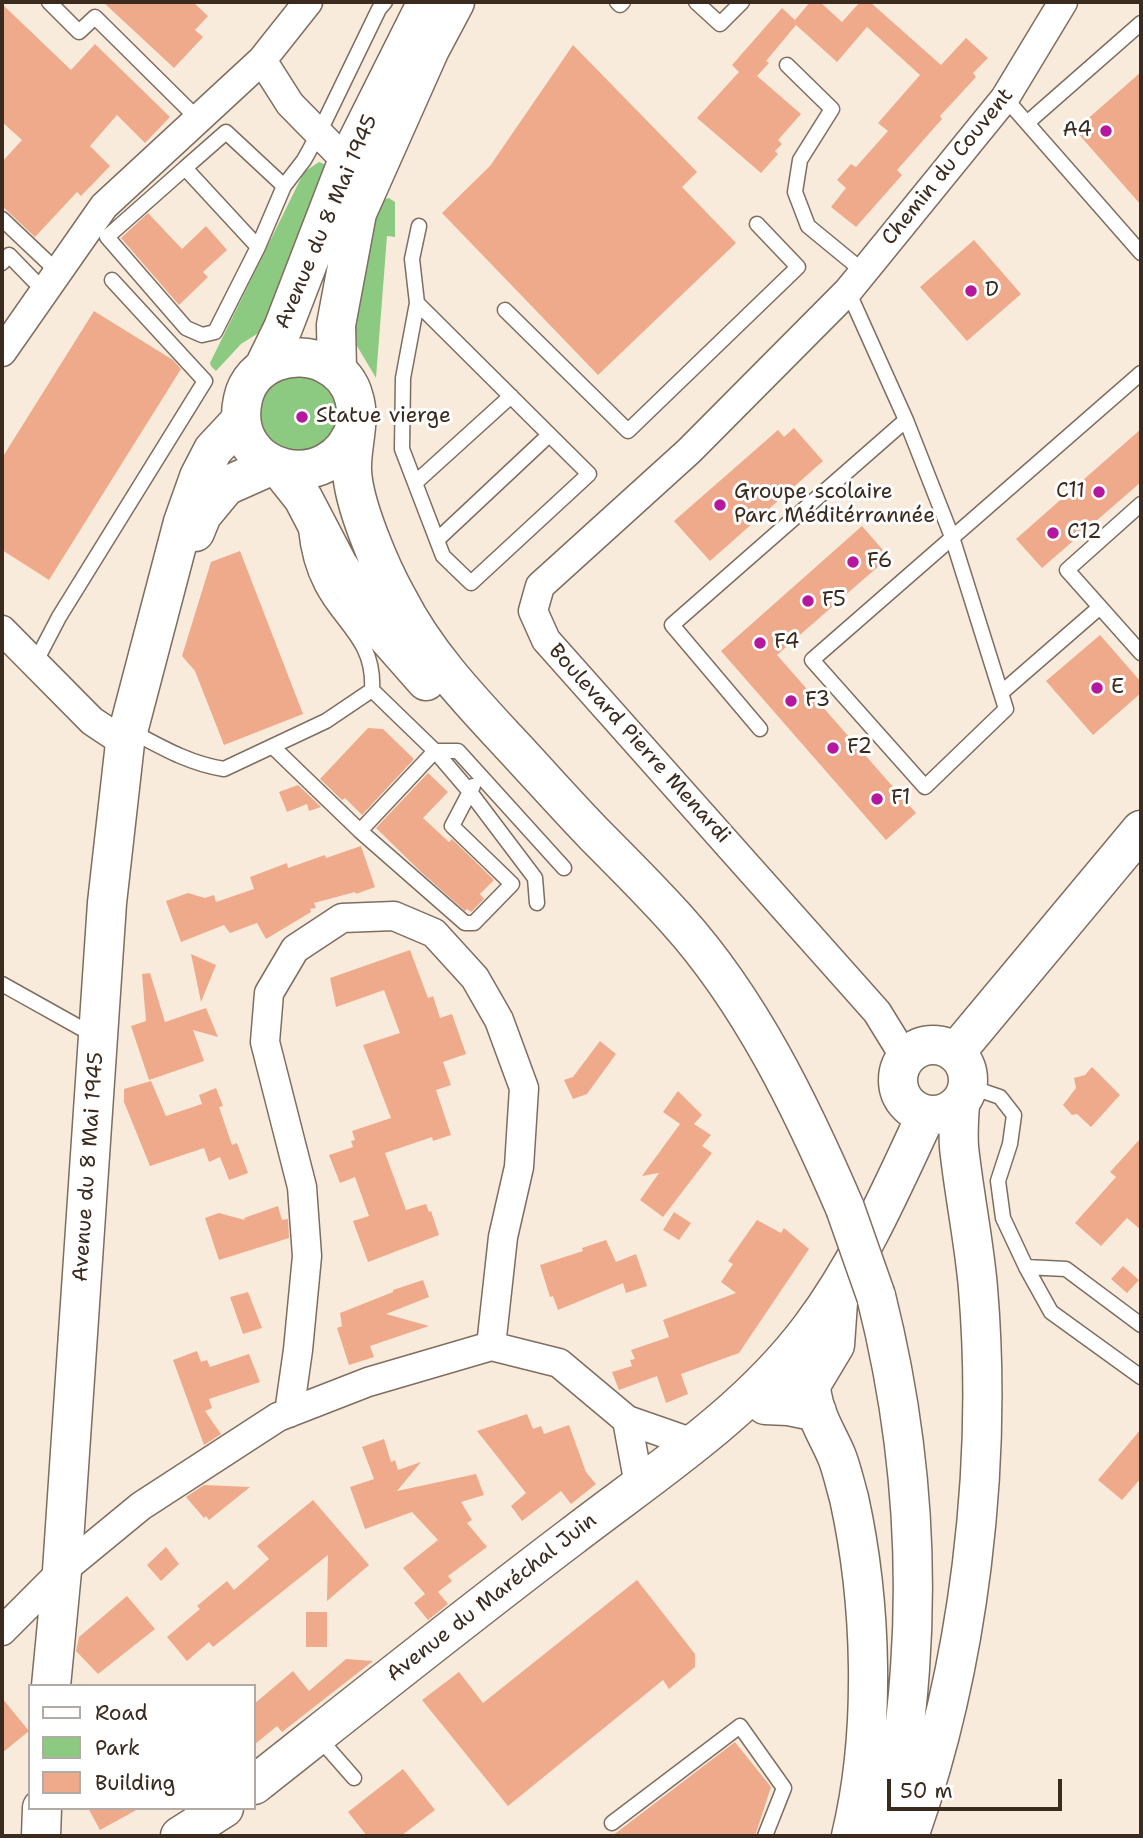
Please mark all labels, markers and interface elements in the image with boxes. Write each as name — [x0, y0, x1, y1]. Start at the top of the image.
street label: Chemin du Couvent — [877, 83, 1019, 251]
street label: Avenue du 8 Mai 1945 — [270, 111, 384, 333]
place label: A4 — [1063, 118, 1092, 144]
marker: A4 — [1098, 123, 1114, 139]
place label: D — [985, 278, 999, 304]
marker: D — [963, 283, 979, 299]
place label: Statue vierge — [316, 404, 451, 430]
marker: Statue vierge — [294, 409, 310, 425]
place label: C11 — [1056, 479, 1085, 505]
place label: Groupe scolaire Parc Méditérrannée — [734, 480, 935, 530]
marker: C11 — [1091, 484, 1107, 500]
marker: Groupe scolaire Parc Méditérrannée — [712, 497, 728, 513]
place label: C12 — [1067, 520, 1102, 546]
marker: C12 — [1045, 525, 1061, 541]
place label: F6 — [867, 549, 892, 575]
marker: F6 — [845, 554, 861, 570]
place label: F5 — [822, 588, 846, 614]
marker: F5 — [800, 593, 816, 609]
place label: F4 — [774, 630, 799, 656]
marker: F4 — [752, 635, 768, 651]
street label: Boulevard Pierre Menardi — [543, 639, 735, 849]
place label: E — [1111, 675, 1124, 701]
marker: E — [1089, 680, 1105, 696]
place label: F3 — [805, 688, 830, 714]
marker: F3 — [783, 693, 799, 709]
place label: F2 — [847, 735, 872, 761]
marker: F2 — [825, 740, 841, 756]
place label: F1 — [891, 786, 911, 812]
marker: F1 — [869, 791, 885, 807]
street label: Avenue du 8 Mai 1945 — [68, 1051, 110, 1283]
street label: Avenue du Maréchal Juin — [382, 1508, 602, 1688]
legend — [28, 1684, 256, 1810]
text: Road — [95, 1699, 148, 1727]
text: Park — [95, 1734, 140, 1762]
scale bar — [891, 1764, 1066, 1808]
text: Building — [95, 1769, 175, 1797]
text: 50 m — [900, 1777, 953, 1805]

